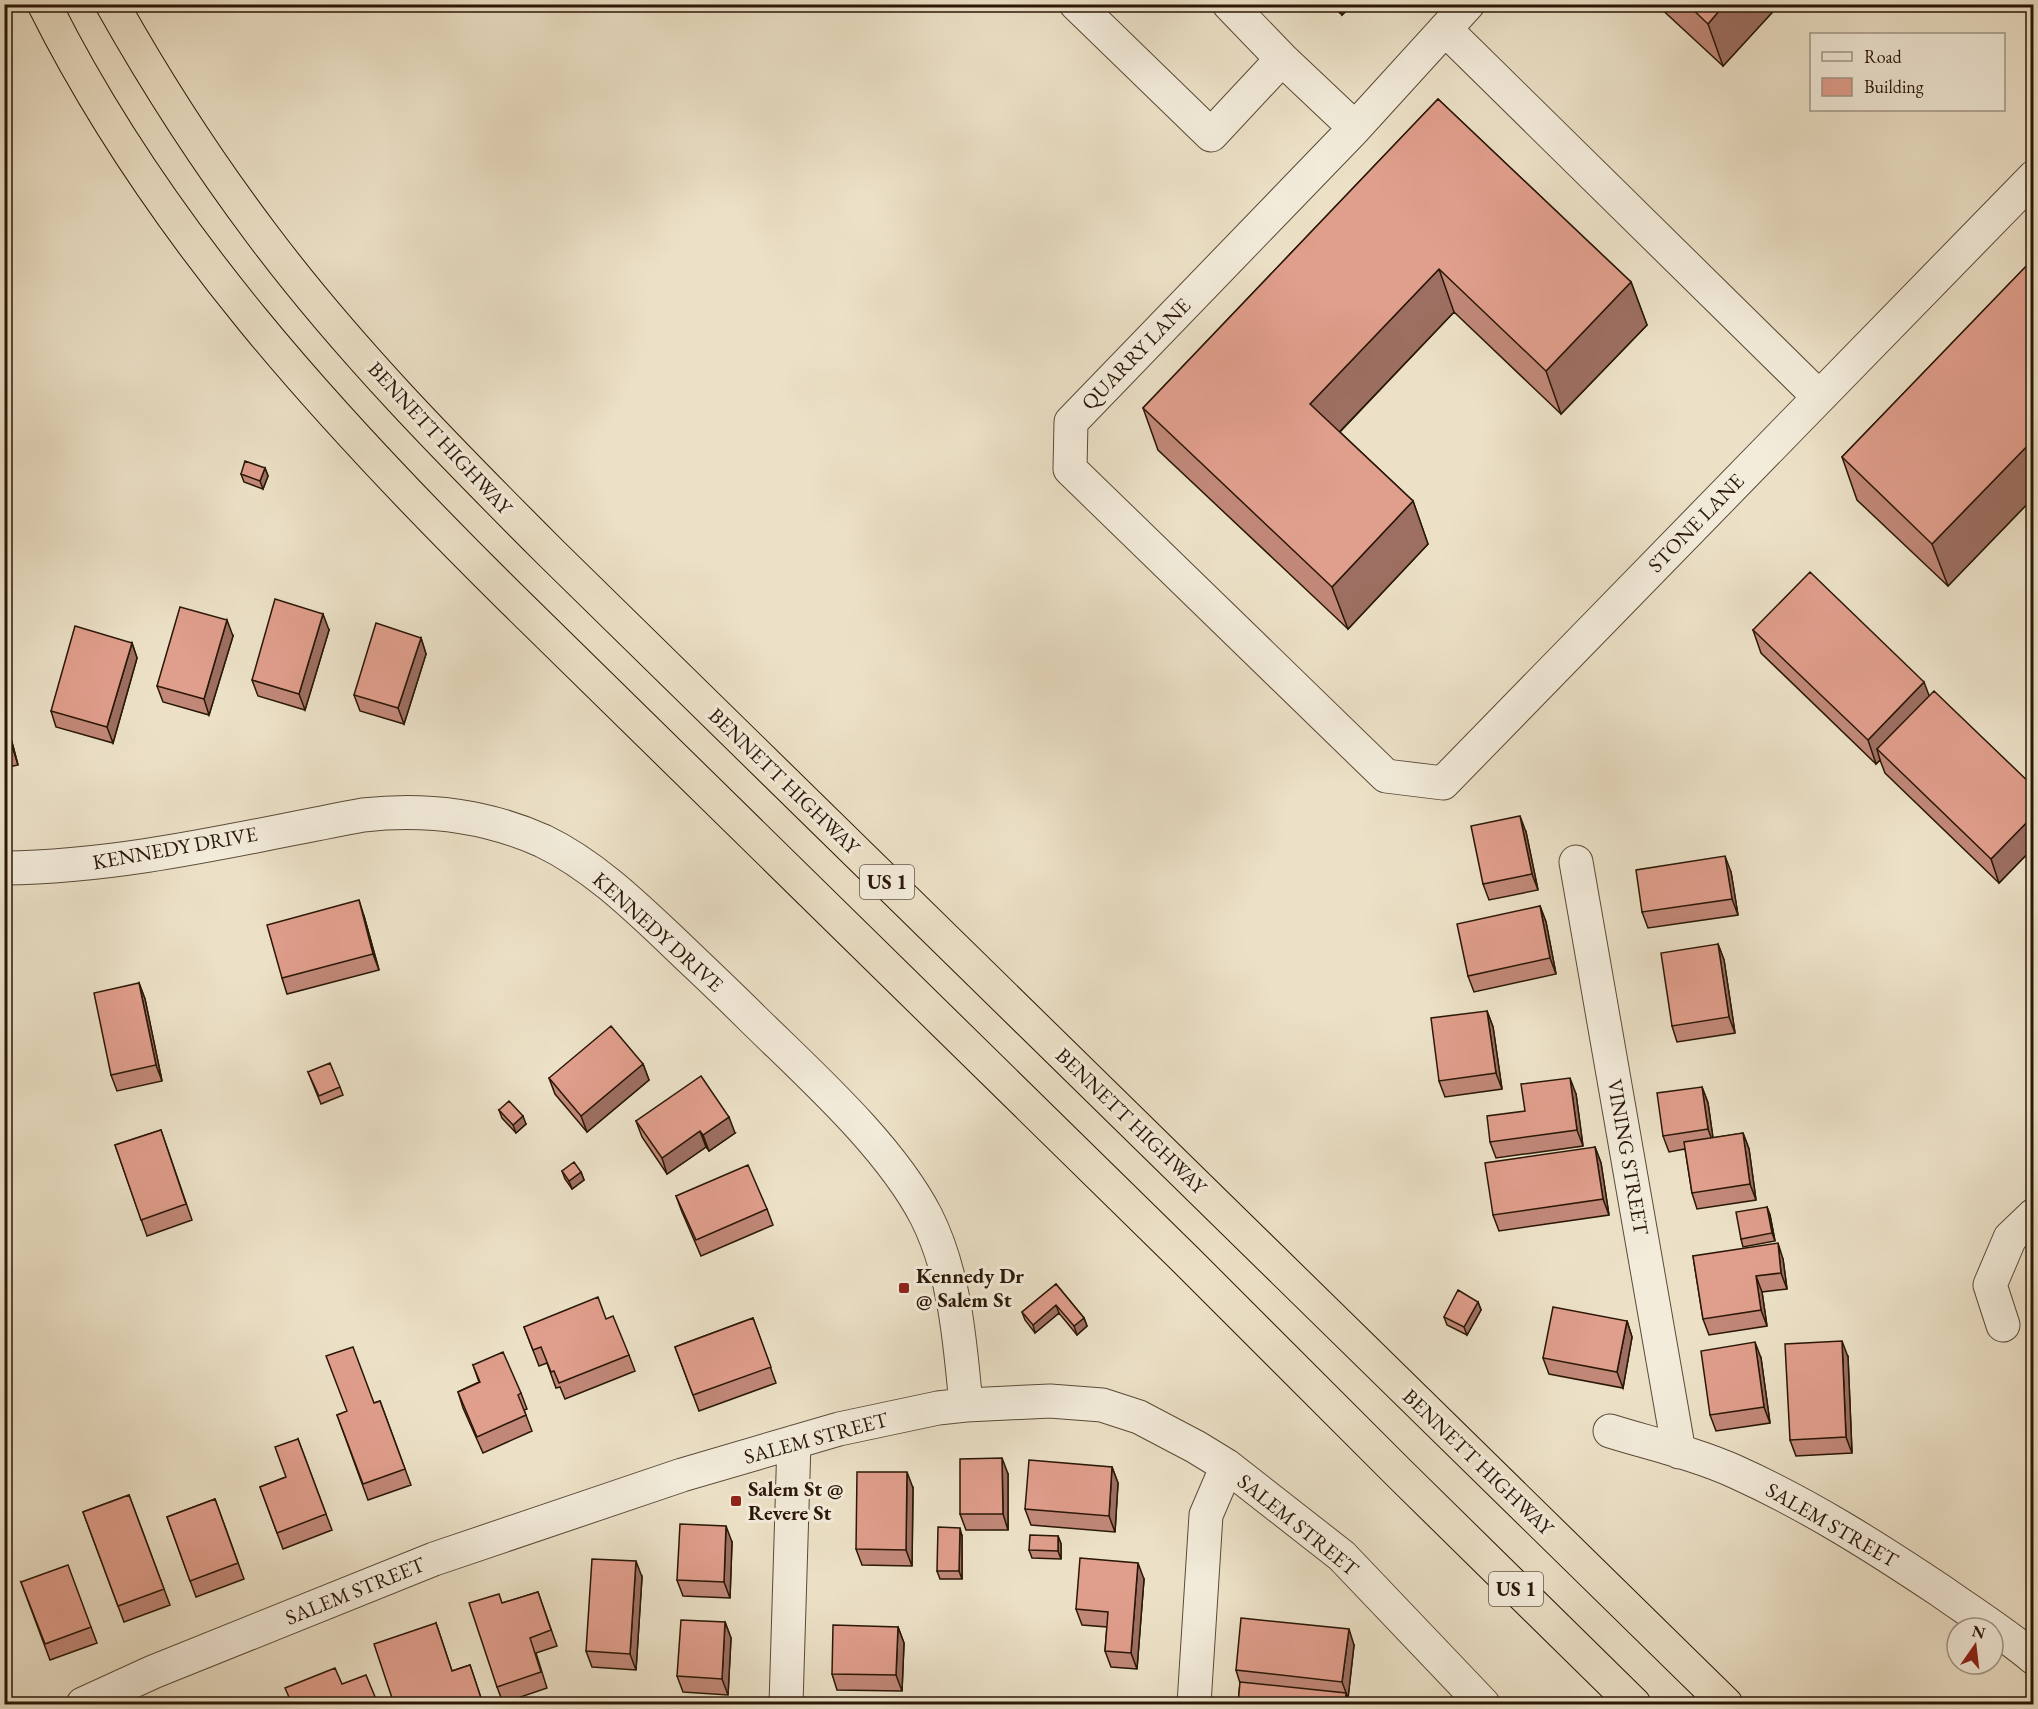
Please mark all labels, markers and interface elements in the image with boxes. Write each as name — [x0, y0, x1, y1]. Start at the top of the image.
legend — [1810, 33, 2005, 111]
text: Road — [1864, 45, 1903, 68]
text: Building — [1864, 75, 1924, 98]
street label: QUARRY LANE — [1075, 292, 1197, 416]
street label: BENNETT HIGHWAY — [362, 355, 520, 521]
street label: STONE LANE — [1642, 467, 1750, 578]
street label: BENNETT HIGHWAY — [703, 702, 867, 861]
street label: KENNEDY DRIVE — [90, 820, 260, 875]
road number: US 1 — [860, 865, 914, 899]
street label: KENNEDY DRIVE — [587, 866, 729, 998]
street label: BENNETT HIGHWAY — [1050, 1042, 1214, 1201]
street label: VINING STREET — [1602, 1077, 1656, 1238]
place label: Kennedy Dr @ Salem St — [916, 1262, 1024, 1313]
marker: Kennedy Dr @ Salem St — [897, 1281, 911, 1295]
street label: BENNETT HIGHWAY — [1397, 1383, 1561, 1542]
street label: SALEM STREET — [741, 1405, 892, 1470]
street label: SALEM STREET — [1232, 1468, 1365, 1582]
place label: Salem St @ Revere St — [748, 1475, 844, 1526]
street label: SALEM STREET — [1761, 1476, 1904, 1574]
marker: Salem St @ Revere St — [729, 1494, 743, 1508]
street label: SALEM STREET — [281, 1550, 429, 1631]
road number: US 1 — [1489, 1572, 1543, 1606]
north arrow — [1945, 1616, 2005, 1676]
text: N — [1970, 1620, 1987, 1644]

